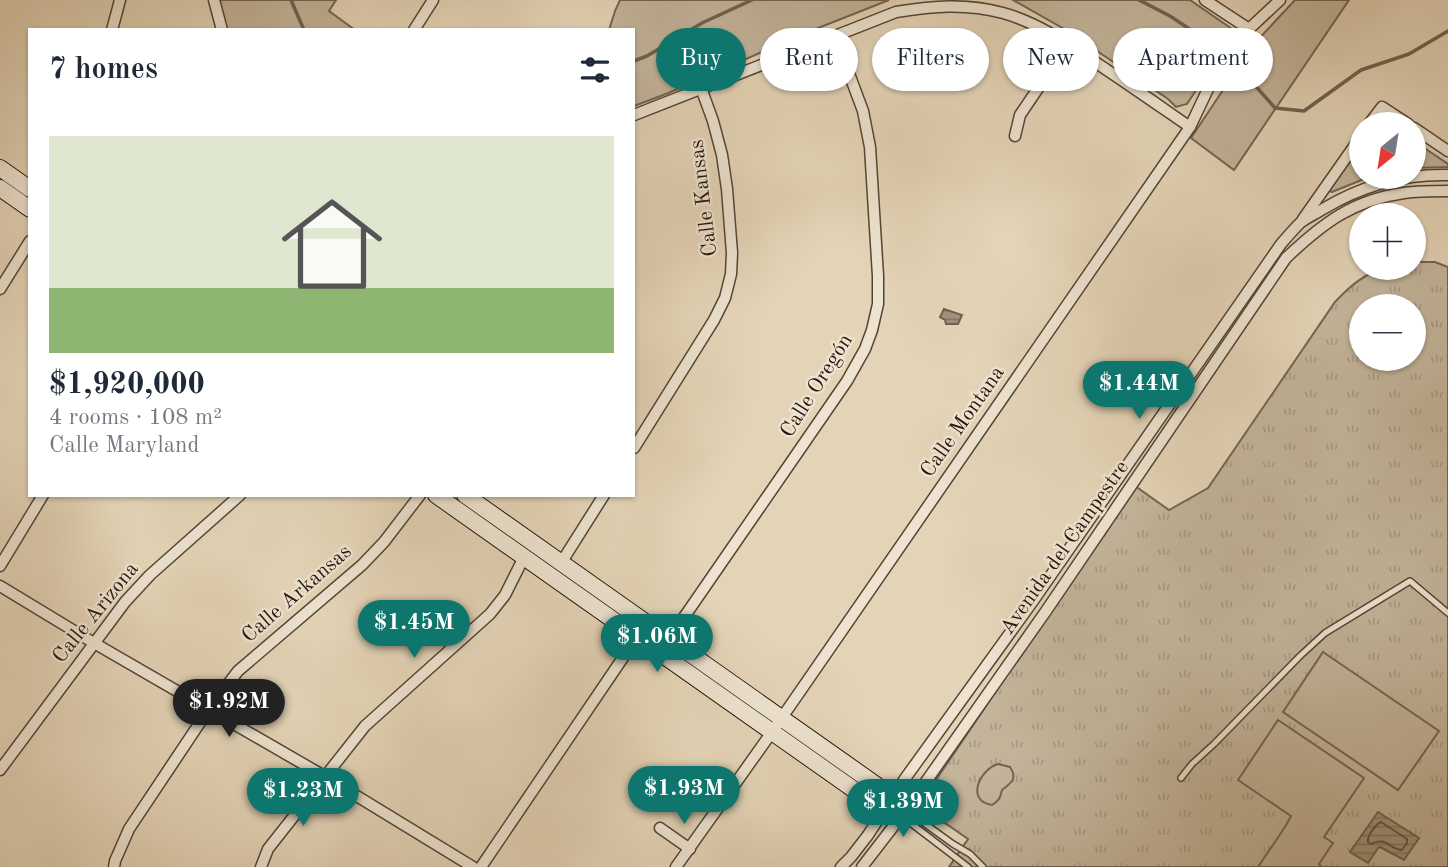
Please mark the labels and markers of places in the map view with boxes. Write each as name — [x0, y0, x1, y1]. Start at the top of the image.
pin: $1.44M — [1082, 362, 1196, 421]
pin: $1.45M — [357, 600, 471, 660]
pin: $1.06M — [600, 614, 714, 674]
pin: $1.92M — [172, 680, 286, 739]
pin: $1.93M — [627, 766, 741, 826]
pin: $1.23M — [246, 768, 360, 828]
pin: $1.39M — [846, 780, 960, 839]

